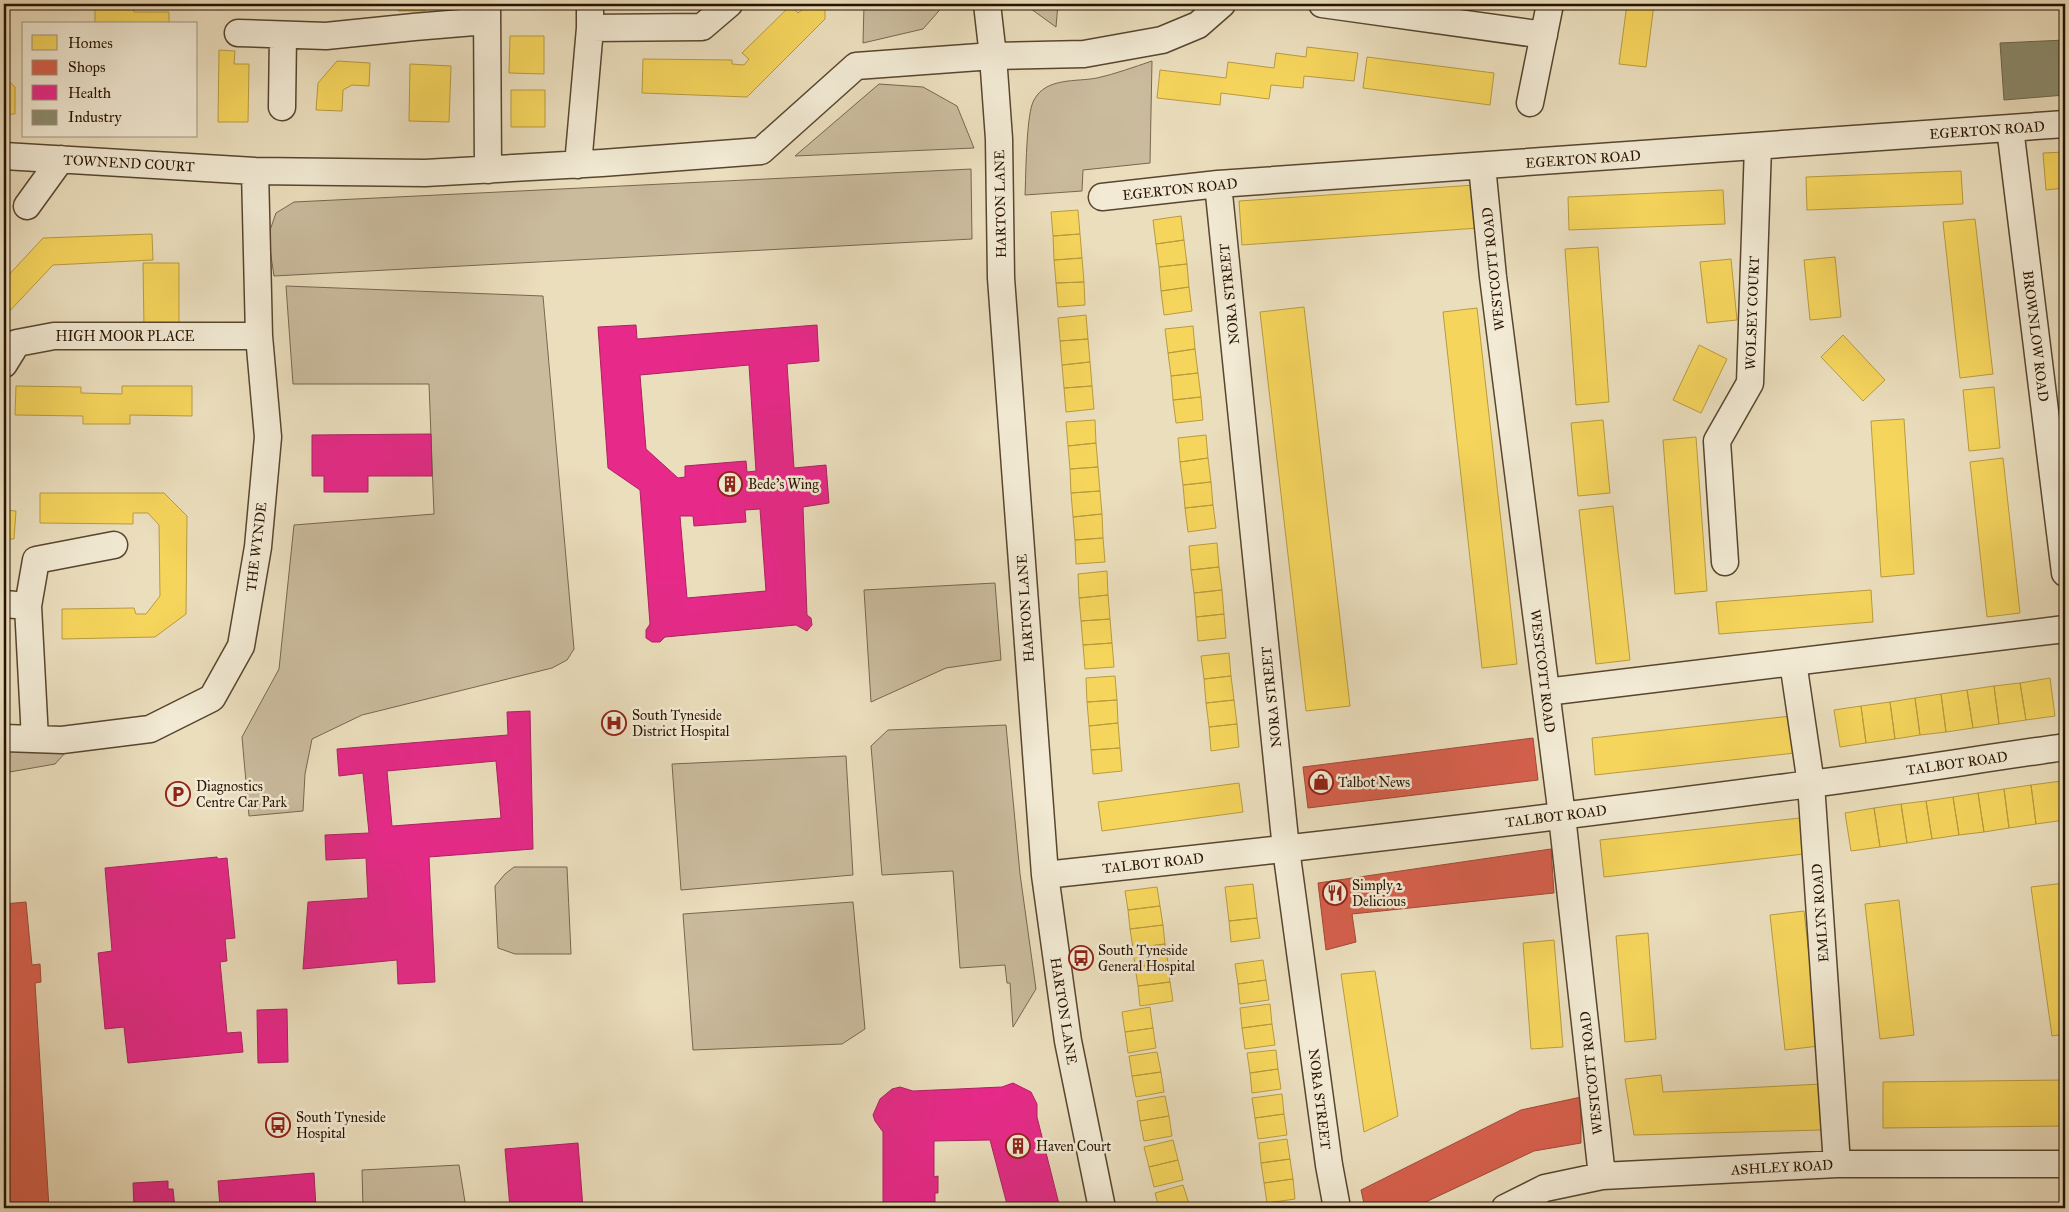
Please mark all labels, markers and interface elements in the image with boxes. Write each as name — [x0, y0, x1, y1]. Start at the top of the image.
legend — [22, 22, 198, 138]
text: Homes — [68, 34, 113, 52]
text: Shops — [68, 58, 106, 76]
text: Health — [68, 84, 112, 102]
text: Industry — [68, 108, 122, 126]
street label: EGERTON ROAD — [1929, 118, 2045, 143]
street label: EGERTON ROAD — [1525, 147, 1641, 172]
street label: HARTON LANE — [991, 150, 1010, 258]
street label: TOWNEND COURT — [63, 152, 195, 175]
street label: EGERTON ROAD — [1122, 175, 1238, 204]
street label: WESTCOTT ROAD — [1479, 206, 1508, 332]
street label: NORA STREET — [1216, 242, 1243, 345]
street label: WOLSEY COURT — [1742, 255, 1763, 370]
street label: BROWNLOW ROAD — [2019, 270, 2052, 403]
street label: HIGH MOOR PLACE — [55, 328, 195, 345]
building icon: Bede's Wing — [717, 471, 743, 497]
place label: Bede's Wing — [748, 476, 819, 493]
street label: THE WYNDE — [243, 501, 270, 593]
street label: HARTON LANE — [1013, 553, 1038, 663]
street label: WESTCOTT ROAD — [1527, 608, 1559, 734]
street label: NORA STREET — [1258, 645, 1285, 748]
place label: South Tyneside District Hospital — [632, 707, 730, 740]
hospital icon: South Tyneside District Hospital — [601, 710, 627, 736]
street label: TALBOT ROAD — [1905, 748, 2009, 779]
shop icon: Talbot News — [1308, 769, 1334, 795]
place label: Talbot News — [1338, 774, 1410, 791]
place label: Diagnostics Centre Car Park — [196, 778, 287, 811]
parking icon: Diagnostics Centre Car Park — [165, 781, 191, 807]
street label: TALBOT ROAD — [1504, 802, 1608, 831]
street label: TALBOT ROAD — [1101, 850, 1205, 877]
street label: EMLYN ROAD — [1809, 863, 1832, 963]
place label: Simply 2 Delicious — [1352, 877, 1406, 910]
restaurant icon: Simply 2 Delicious — [1322, 880, 1348, 906]
place label: South Tyneside General Hospital — [1098, 942, 1195, 975]
bus stop icon: South Tyneside General Hospital — [1068, 945, 1094, 971]
street label: HARTON LANE — [1047, 956, 1080, 1066]
street label: WESTCOTT ROAD — [1577, 1010, 1606, 1136]
street label: NORA STREET — [1305, 1048, 1334, 1151]
place label: South Tyneside Hospital — [296, 1109, 386, 1142]
bus stop icon: South Tyneside Hospital — [265, 1112, 291, 1138]
building icon: Haven Court — [1005, 1133, 1031, 1159]
place label: Haven Court — [1036, 1138, 1111, 1155]
street label: ASHLEY ROAD — [1729, 1156, 1834, 1179]

